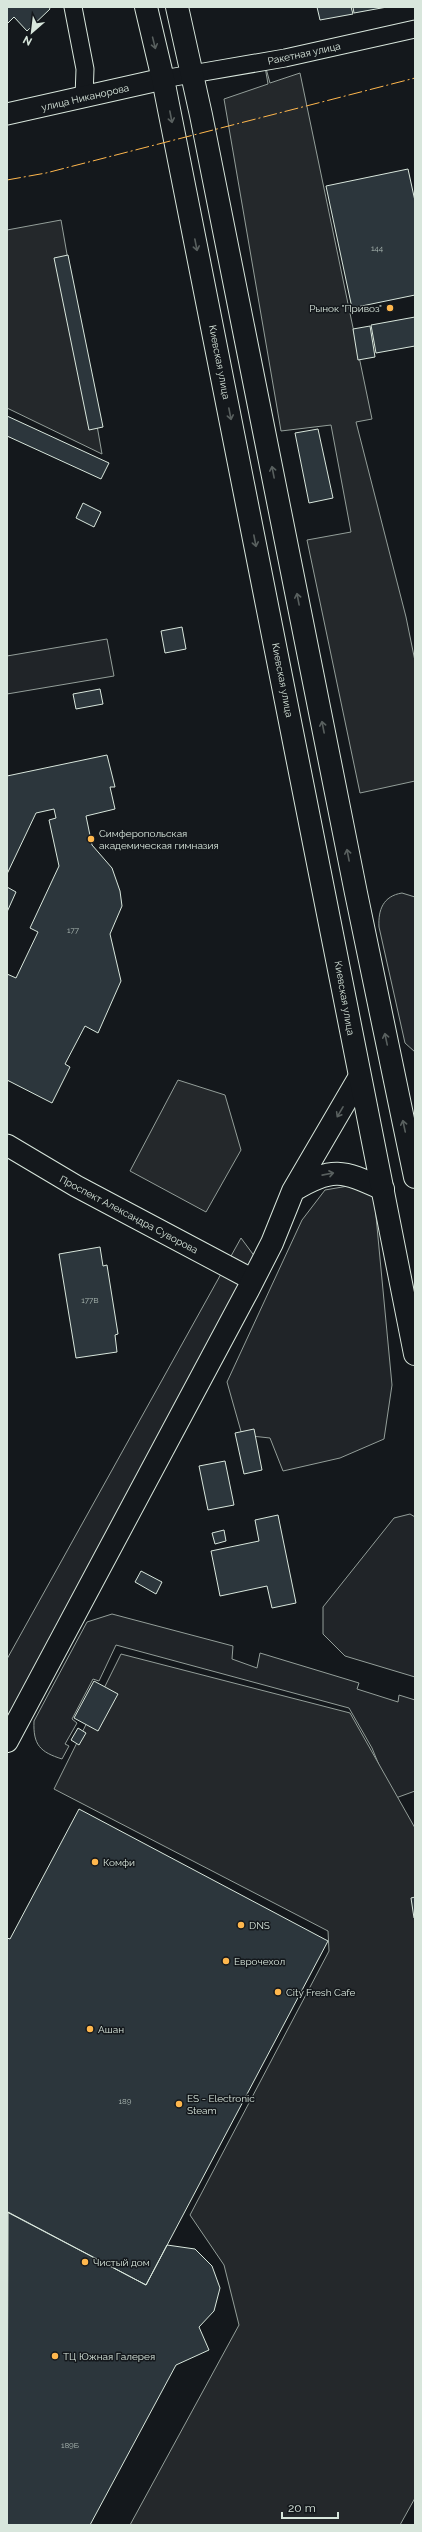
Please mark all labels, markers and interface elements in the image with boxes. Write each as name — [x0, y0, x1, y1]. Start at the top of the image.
north arrow — [12, 12, 52, 52]
text: N — [21, 33, 34, 48]
one-way arrow — [151, 36, 159, 49]
street label: Ракетная улица — [267, 40, 342, 67]
street label: улица Никанорова — [40, 82, 130, 113]
one-way arrow — [167, 111, 175, 124]
one-way arrow — [193, 238, 201, 251]
house number: 144 — [371, 243, 384, 253]
place label: Рынок "Привоз" — [309, 303, 382, 314]
marker: Рынок "Привоз" — [385, 303, 395, 313]
street label: Киевская улица — [207, 324, 232, 400]
one-way arrow — [226, 407, 234, 420]
one-way arrow — [269, 466, 277, 479]
one-way arrow — [252, 534, 260, 547]
one-way arrow — [294, 593, 302, 606]
street label: Киевская улица — [270, 642, 295, 718]
one-way arrow — [319, 721, 327, 734]
place label: Симферопольская академическая гимназия — [99, 828, 219, 851]
marker: Симферопольская академическая гимназия — [86, 834, 96, 844]
one-way arrow — [344, 848, 352, 861]
house number: 177 — [67, 925, 80, 935]
street label: Киевская улица — [333, 960, 356, 1036]
one-way arrow — [382, 1033, 390, 1046]
one-way arrow — [335, 1106, 343, 1118]
one-way arrow — [400, 1119, 408, 1132]
one-way arrow — [321, 1170, 334, 1178]
street label: Проспект Александра Суворова — [58, 1173, 200, 1256]
house number: 177В — [81, 1295, 99, 1305]
marker: Комфи — [90, 1857, 100, 1867]
place label: Комфи — [103, 1857, 135, 1868]
marker: DNS — [236, 1920, 246, 1930]
place label: DNS — [249, 1920, 270, 1931]
marker: Еврочехол — [221, 1956, 231, 1966]
place label: Еврочехол — [234, 1956, 285, 1967]
marker: City Fresh Cafe — [273, 1987, 283, 1997]
place label: City Fresh Cafe — [286, 1987, 355, 1998]
marker: Ашан — [85, 2024, 95, 2034]
place label: Ашан — [98, 2024, 124, 2035]
place label: ES - Electronic Steam — [187, 2093, 255, 2116]
house number: 189 — [119, 2096, 132, 2106]
marker: ES - Electronic Steam — [174, 2099, 184, 2109]
marker: Чистый дом — [80, 2257, 90, 2267]
place label: Чистый дом — [93, 2257, 150, 2268]
marker: ТЦ Южная Галерея — [50, 2351, 60, 2361]
place label: ТЦ Южная Галерея — [63, 2351, 155, 2362]
house number: 189Б — [61, 2440, 79, 2450]
scale bar — [282, 2494, 338, 2520]
text: 20 m — [288, 2501, 316, 2515]

